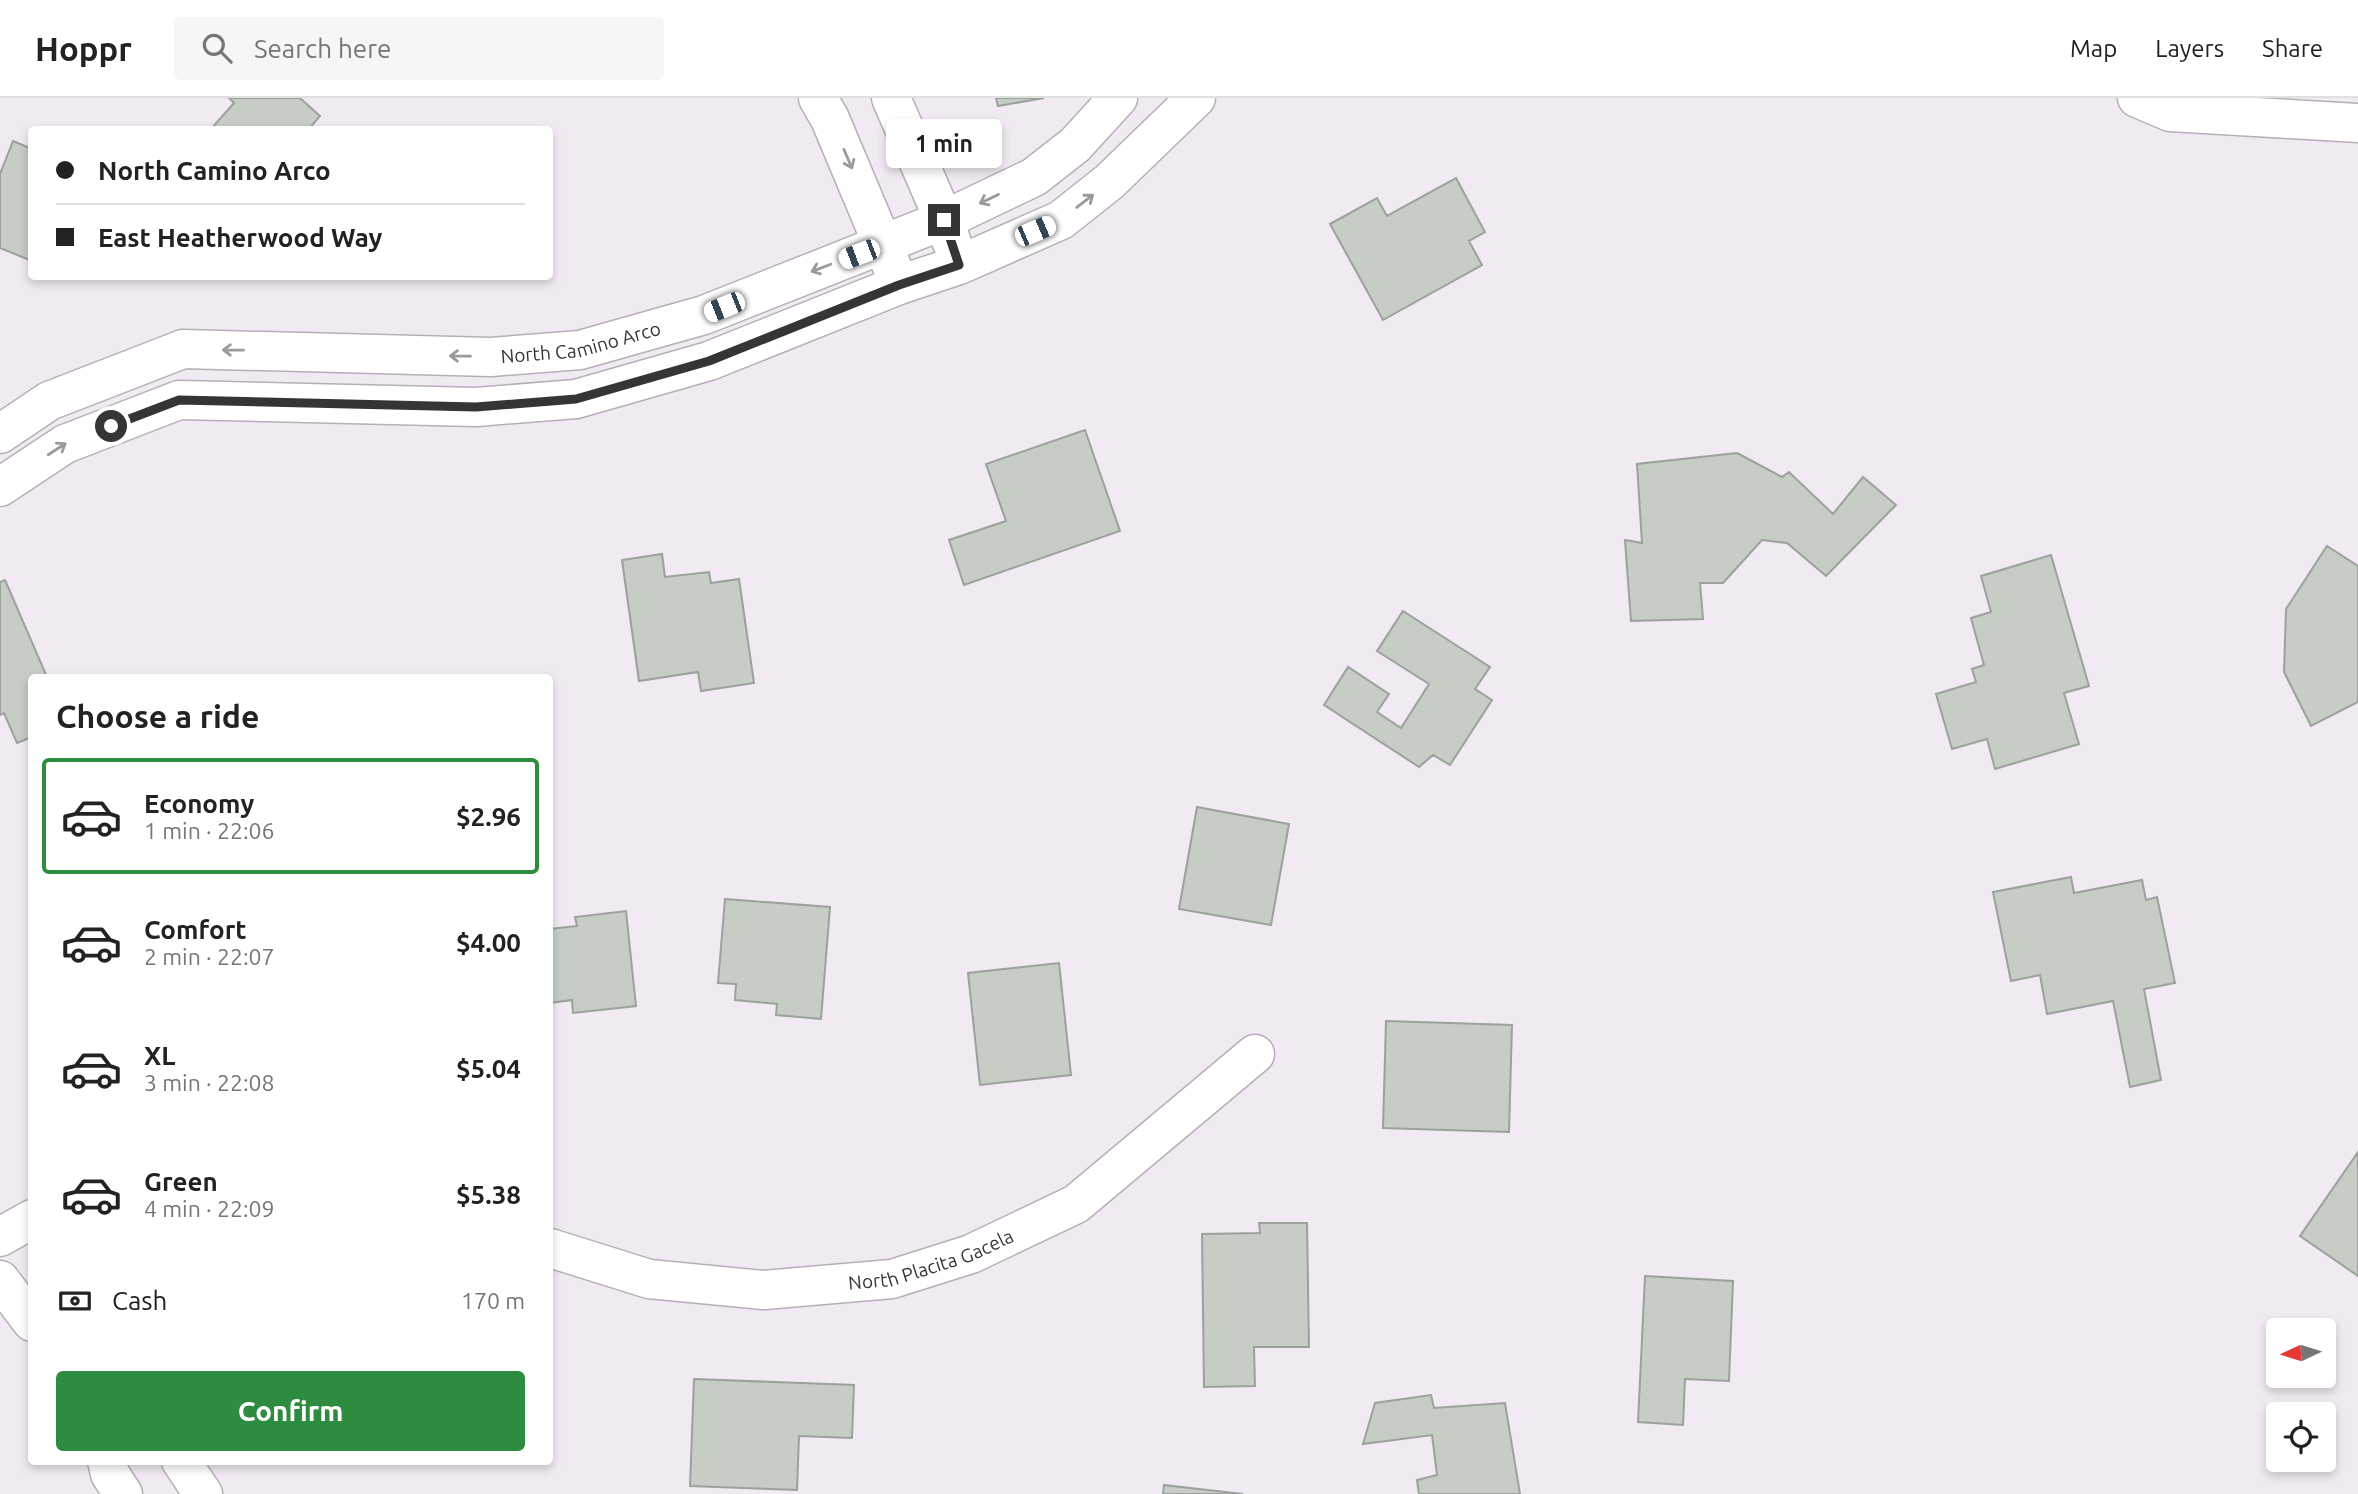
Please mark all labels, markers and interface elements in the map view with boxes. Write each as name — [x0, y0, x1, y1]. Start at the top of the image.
search box — [174, 17, 664, 80]
icon: search — [198, 29, 236, 67]
text: Hoppr — [35, 30, 132, 67]
text: Search here — [254, 34, 391, 63]
text: Map — [2070, 35, 2117, 62]
text: Layers — [2155, 35, 2224, 62]
text: Share — [2262, 35, 2323, 62]
callout: 1 min — [886, 118, 1002, 167]
text: 1 min — [915, 131, 973, 156]
one-way arrow — [842, 148, 855, 170]
text: North Camino Arco — [98, 156, 331, 185]
one-way arrow — [979, 193, 1000, 206]
one-way arrow — [1075, 194, 1094, 209]
route end — [928, 204, 960, 236]
car — [1012, 213, 1059, 249]
text: East Heatherwood Way — [98, 223, 382, 252]
car — [836, 237, 883, 271]
one-way arrow — [810, 263, 832, 276]
car — [701, 289, 748, 325]
street label: North Camino Arco — [500, 317, 663, 367]
one-way arrow — [222, 344, 245, 357]
one-way arrow — [449, 349, 472, 363]
route start — [95, 410, 127, 442]
one-way arrow — [47, 442, 66, 457]
text: Choose a ride — [56, 698, 259, 734]
icon: car — [60, 785, 123, 848]
text: Economy — [144, 789, 254, 818]
text: $2.96 — [456, 802, 521, 831]
text: 1 min · 22:06 — [144, 818, 275, 843]
icon: car — [60, 911, 123, 974]
text: Comfort — [144, 915, 247, 944]
text: $4.00 — [456, 928, 521, 957]
text: 2 min · 22:07 — [144, 944, 275, 969]
icon: car — [60, 1037, 123, 1100]
text: XL — [144, 1041, 175, 1070]
text: $5.04 — [456, 1054, 521, 1083]
text: 3 min · 22:08 — [144, 1070, 275, 1095]
icon: car — [60, 1163, 123, 1226]
text: Green — [144, 1167, 218, 1196]
text: $5.38 — [456, 1180, 521, 1209]
text: 4 min · 22:09 — [144, 1196, 275, 1221]
street label: North Placita Gacela — [847, 1224, 1017, 1294]
icon: cash — [56, 1282, 94, 1320]
text: Cash — [112, 1286, 167, 1315]
text: 170 m — [461, 1288, 525, 1313]
north arrow — [2266, 1318, 2336, 1388]
map controls — [2266, 1318, 2336, 1472]
button: Confirm — [56, 1371, 525, 1451]
button: locate — [2266, 1402, 2336, 1472]

